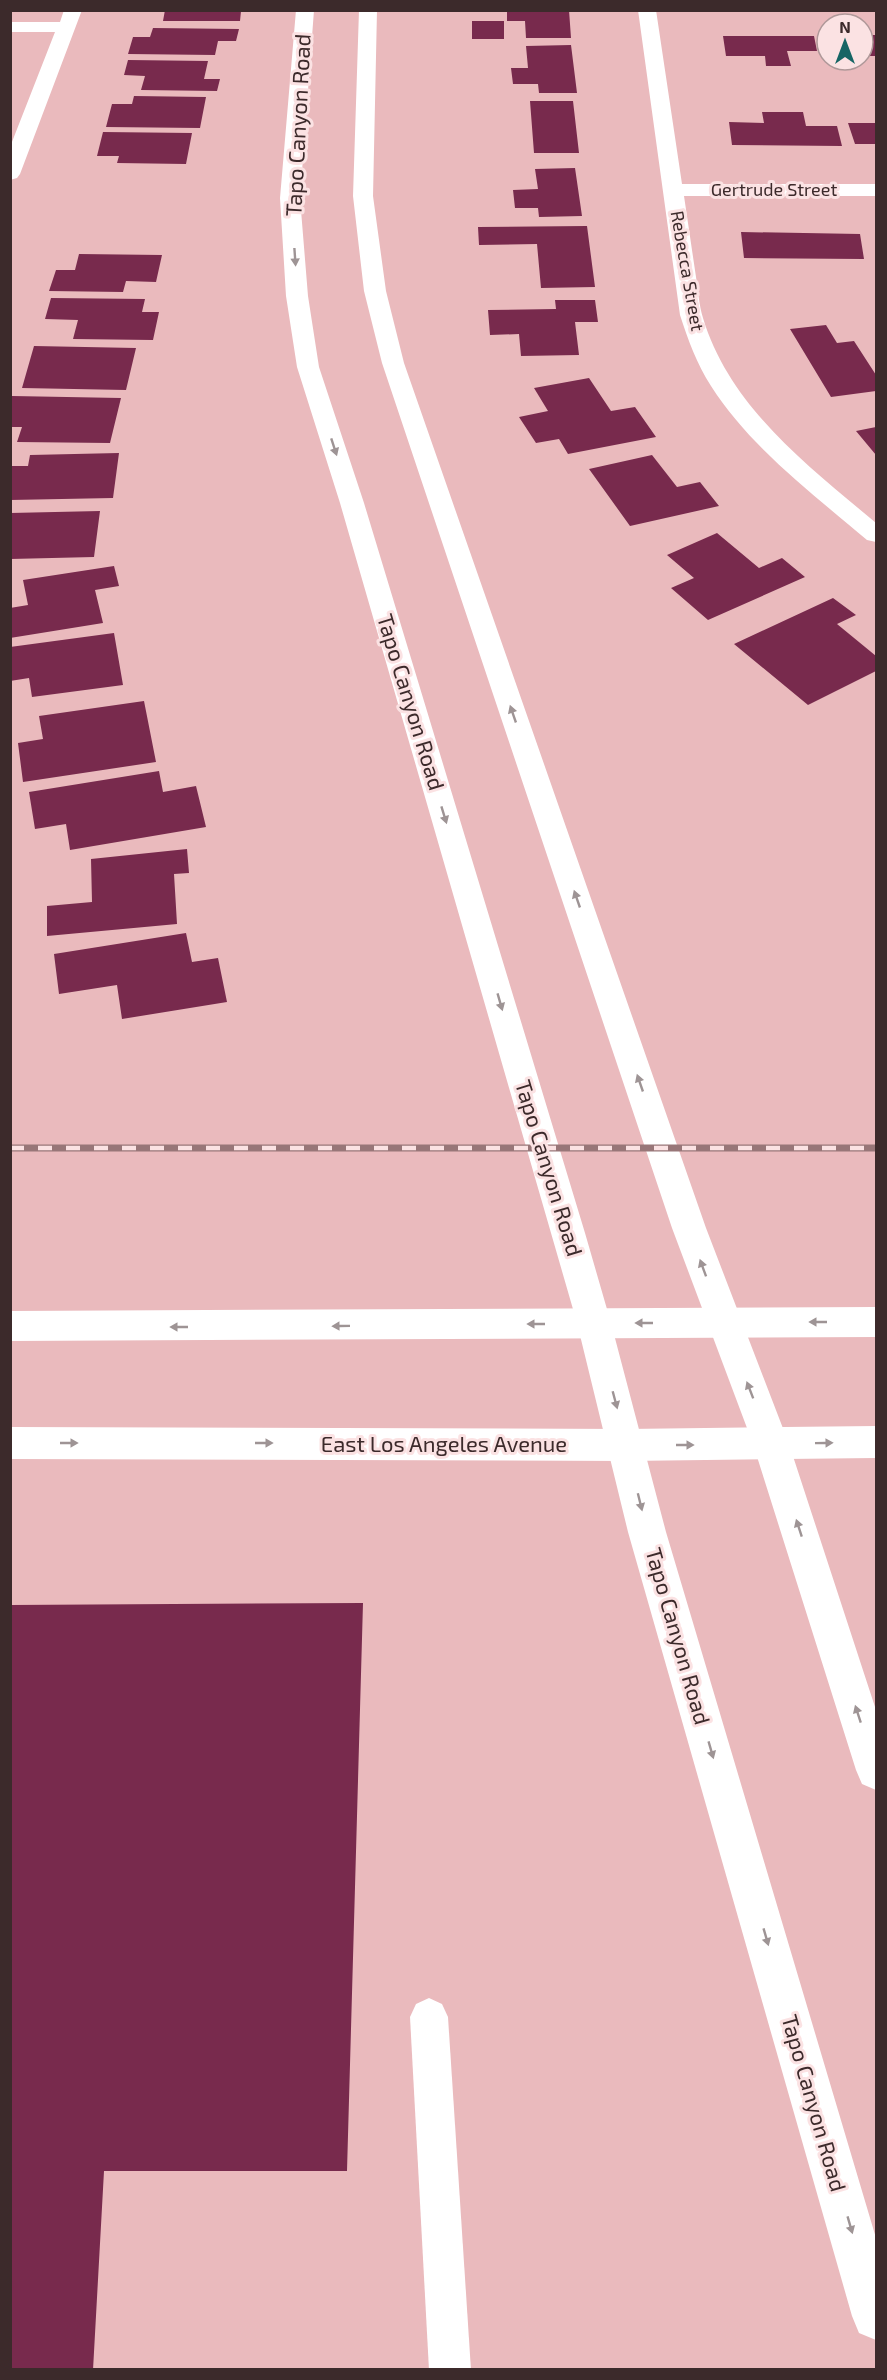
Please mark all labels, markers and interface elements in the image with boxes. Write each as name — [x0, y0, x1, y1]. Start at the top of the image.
north arrow — [815, 12, 875, 72]
text: N — [839, 17, 851, 36]
street label: Tapo Canyon Road — [279, 33, 315, 217]
street label: Gertrude Street — [711, 178, 837, 200]
street label: Rebecca Street — [667, 209, 709, 333]
one-way arrow — [290, 248, 299, 267]
one-way arrow — [330, 438, 339, 456]
street label: Tapo Canyon Road — [373, 611, 451, 793]
one-way arrow — [508, 705, 518, 723]
one-way arrow — [440, 806, 449, 824]
one-way arrow — [571, 890, 581, 908]
one-way arrow — [496, 993, 505, 1011]
one-way arrow — [634, 1074, 644, 1092]
street label: Tapo Canyon Road — [511, 1077, 589, 1259]
one-way arrow — [698, 1258, 708, 1276]
one-way arrow — [809, 1317, 828, 1327]
one-way arrow — [634, 1318, 653, 1328]
one-way arrow — [526, 1319, 545, 1329]
one-way arrow — [331, 1321, 350, 1331]
one-way arrow — [169, 1322, 188, 1332]
one-way arrow — [744, 1380, 754, 1398]
one-way arrow — [610, 1391, 620, 1409]
street label: East Los Angeles Avenue — [321, 1430, 567, 1456]
one-way arrow — [60, 1438, 79, 1448]
one-way arrow — [255, 1438, 274, 1448]
one-way arrow — [814, 1438, 833, 1448]
one-way arrow — [676, 1440, 695, 1450]
one-way arrow — [636, 1493, 646, 1511]
one-way arrow — [793, 1519, 803, 1537]
street label: Tapo Canyon Road — [641, 1544, 717, 1727]
one-way arrow — [853, 1705, 863, 1723]
one-way arrow — [707, 1741, 716, 1759]
one-way arrow — [762, 1928, 771, 1946]
street label: Tapo Canyon Road — [777, 2011, 853, 2194]
one-way arrow — [846, 2216, 855, 2234]

